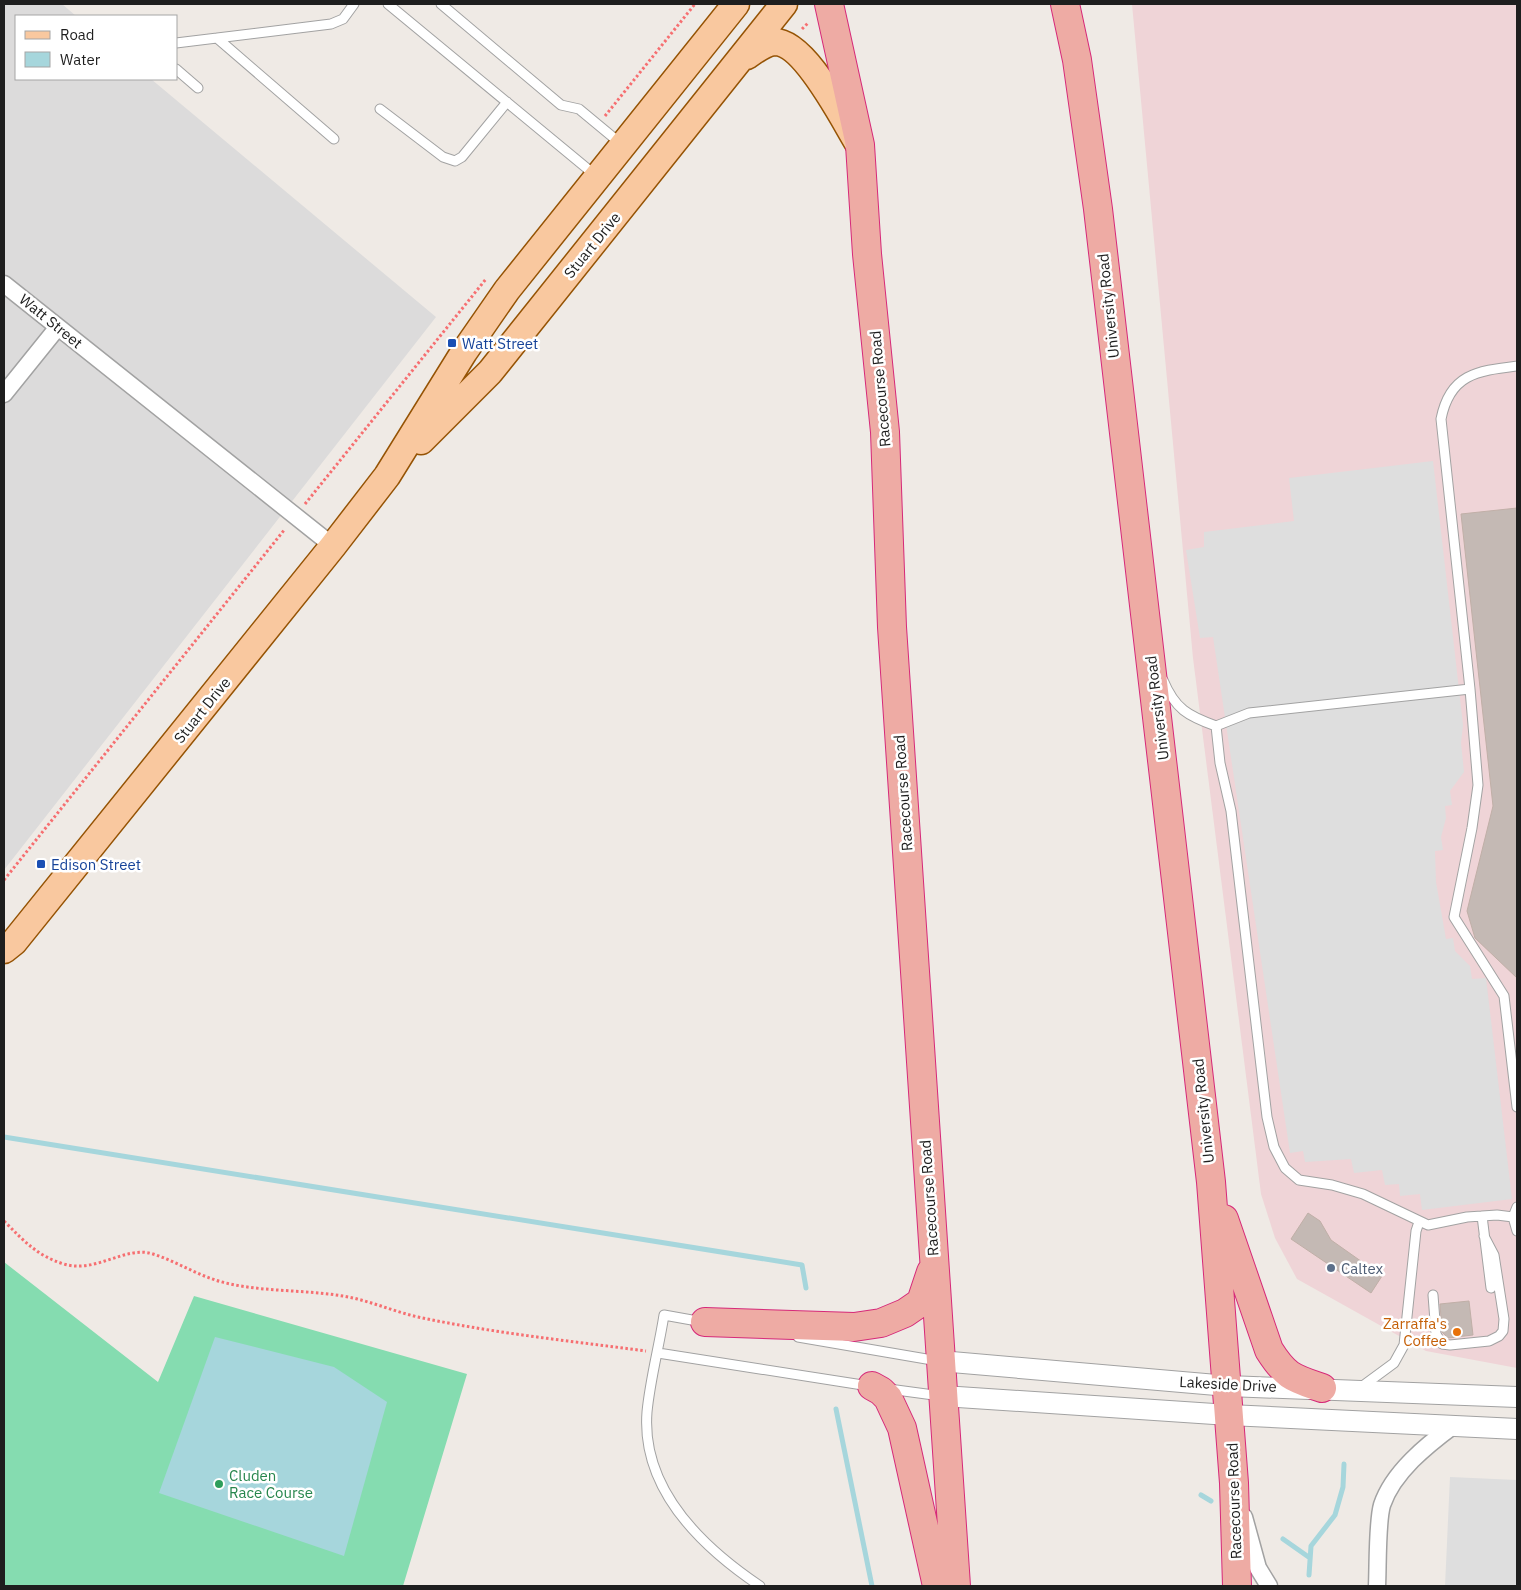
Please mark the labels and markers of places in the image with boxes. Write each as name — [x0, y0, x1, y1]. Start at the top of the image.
place label: Watt Street — [462, 334, 538, 353]
marker: Watt Street — [446, 337, 458, 349]
place label: Edison Street — [51, 855, 141, 874]
marker: Edison Street — [35, 858, 47, 870]
place label: Caltex — [1341, 1259, 1384, 1278]
marker: Caltex — [1325, 1262, 1337, 1274]
place label: Zarraffa's Coffee — [1383, 1314, 1447, 1350]
marker: Zarraffa's Coffee — [1451, 1326, 1463, 1338]
place label: Cluden Race Course — [229, 1466, 313, 1502]
marker: Cluden Race Course — [213, 1478, 225, 1490]

